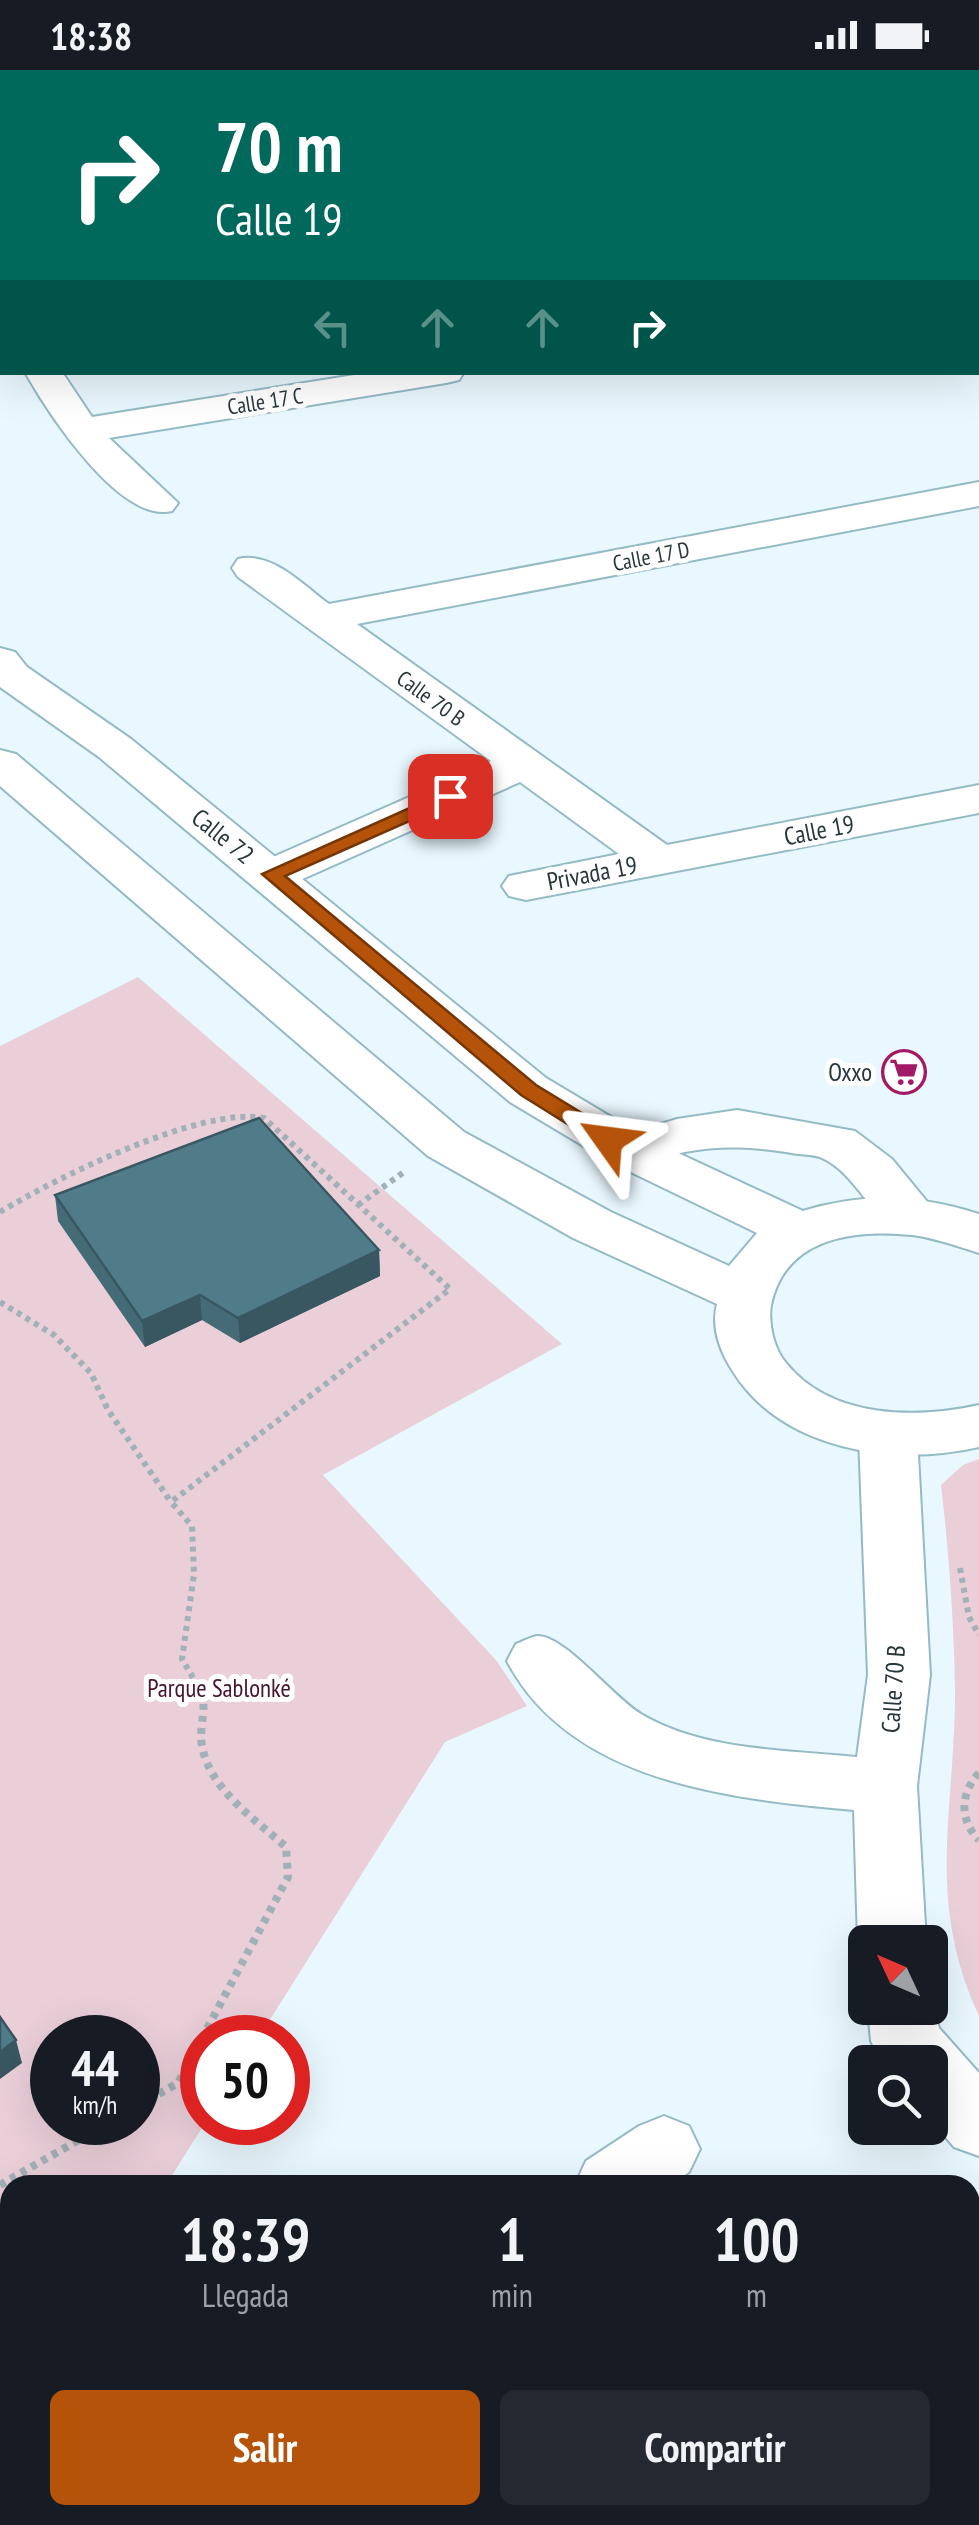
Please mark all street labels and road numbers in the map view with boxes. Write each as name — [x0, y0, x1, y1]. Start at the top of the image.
street label: Calle 17 C — [225, 381, 305, 421]
street label: Calle 17 D — [610, 535, 692, 577]
street label: Calle 70 B — [391, 664, 471, 732]
street label: Calle 72 — [185, 801, 261, 871]
street label: Calle 19 — [781, 808, 857, 852]
street label: Privada 19 — [544, 849, 640, 897]
street label: Calle 70 B — [874, 1644, 912, 1734]

